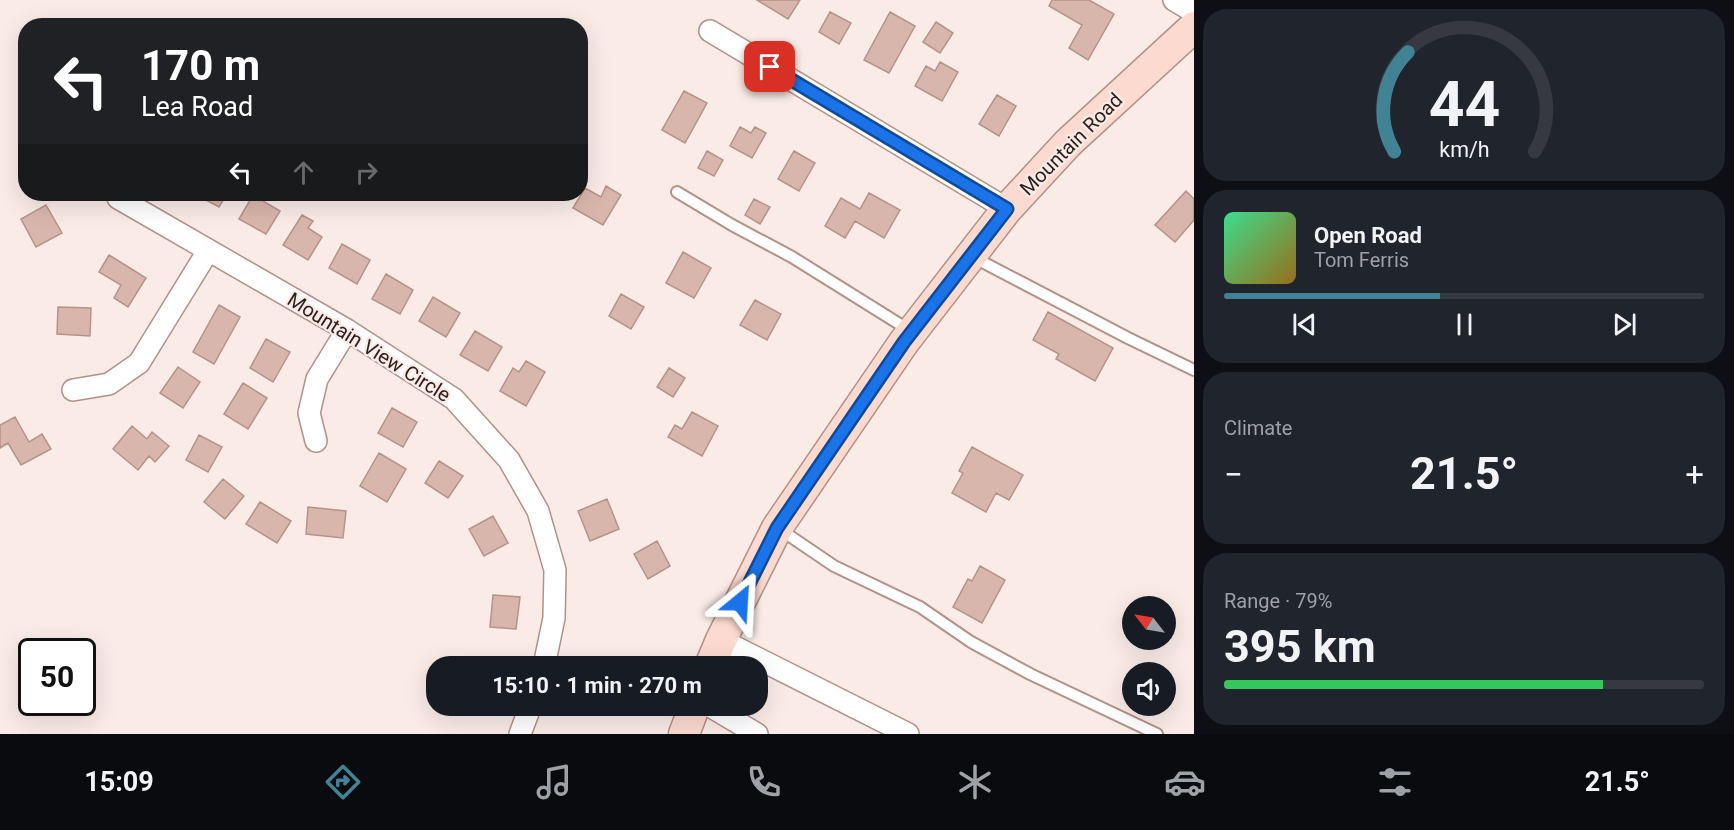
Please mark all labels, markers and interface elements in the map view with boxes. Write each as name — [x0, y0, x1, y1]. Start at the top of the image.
text: 170 m — [141, 41, 260, 90]
pin — [744, 41, 795, 92]
icon: left — [42, 42, 120, 120]
icon: arrive — [753, 50, 786, 83]
text: 44 — [1428, 68, 1500, 141]
street label: Mountain Road — [1015, 88, 1127, 200]
text: Lea Road — [141, 91, 253, 123]
text: km/h — [1439, 138, 1489, 163]
icon: left — [224, 156, 257, 189]
icon: ahead — [287, 156, 320, 189]
icon: right — [350, 156, 383, 189]
text: Open Road — [1314, 223, 1422, 248]
text: Tom Ferris — [1314, 248, 1409, 272]
street label: Mountain View Circle — [283, 287, 455, 407]
icon: previous — [1288, 308, 1321, 341]
icon: pause — [1448, 308, 1481, 341]
icon: next — [1608, 308, 1641, 341]
text: Climate — [1224, 416, 1292, 440]
text: 21.5° — [1410, 447, 1518, 500]
text: − — [1224, 455, 1243, 494]
text: + — [1685, 455, 1704, 494]
position arrow — [708, 570, 772, 634]
text: Range · 79% — [1224, 589, 1332, 613]
north arrow — [1122, 596, 1176, 650]
map controls — [1122, 596, 1176, 716]
text: 395 km — [1224, 620, 1376, 673]
speed limit sign: 50 — [18, 638, 96, 716]
button: sound — [1122, 662, 1176, 716]
text: 15:10 · 1 min · 270 m — [492, 673, 702, 698]
icon: directions — [322, 761, 364, 803]
icon: music — [533, 761, 575, 803]
icon: phone — [743, 761, 785, 803]
icon: climate — [954, 761, 996, 803]
icon: car — [1164, 761, 1206, 803]
icon: filters — [1374, 761, 1416, 803]
text: 15:09 — [84, 766, 154, 798]
text: 21.5° — [1585, 766, 1650, 798]

